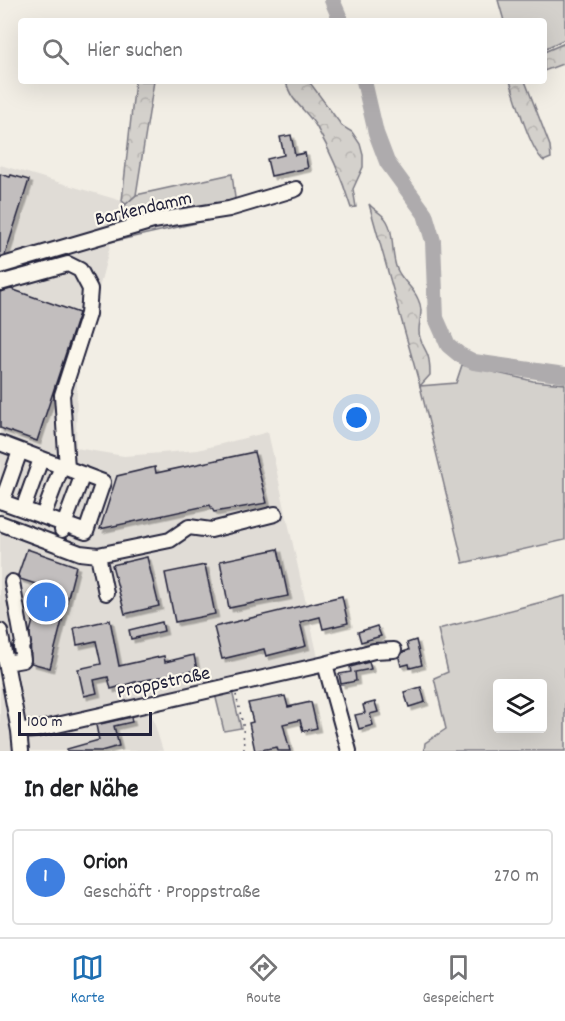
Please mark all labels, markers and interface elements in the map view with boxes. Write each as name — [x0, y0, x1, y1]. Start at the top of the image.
search box — [18, 18, 547, 84]
icon: search — [39, 35, 72, 68]
text: Hier suchen — [87, 36, 183, 67]
street label: Barkendamm — [92, 185, 195, 235]
your location — [342, 403, 371, 432]
pin: 1 — [26, 580, 66, 624]
street label: Proppstraße — [114, 660, 213, 707]
map controls — [493, 679, 547, 733]
button: layers — [493, 679, 547, 733]
scale bar — [18, 709, 152, 736]
text: 100 m — [27, 711, 63, 734]
text: In der Nähe — [24, 772, 138, 809]
text: Orion — [83, 848, 128, 879]
text: 1 — [43, 863, 48, 891]
text: 270 m — [493, 863, 539, 891]
text: Geschäft · Proppstraße — [83, 879, 260, 907]
tab: Karte — [71, 951, 105, 1010]
tab: Route — [246, 951, 281, 1010]
tab: Gespeichert — [422, 951, 494, 1010]

